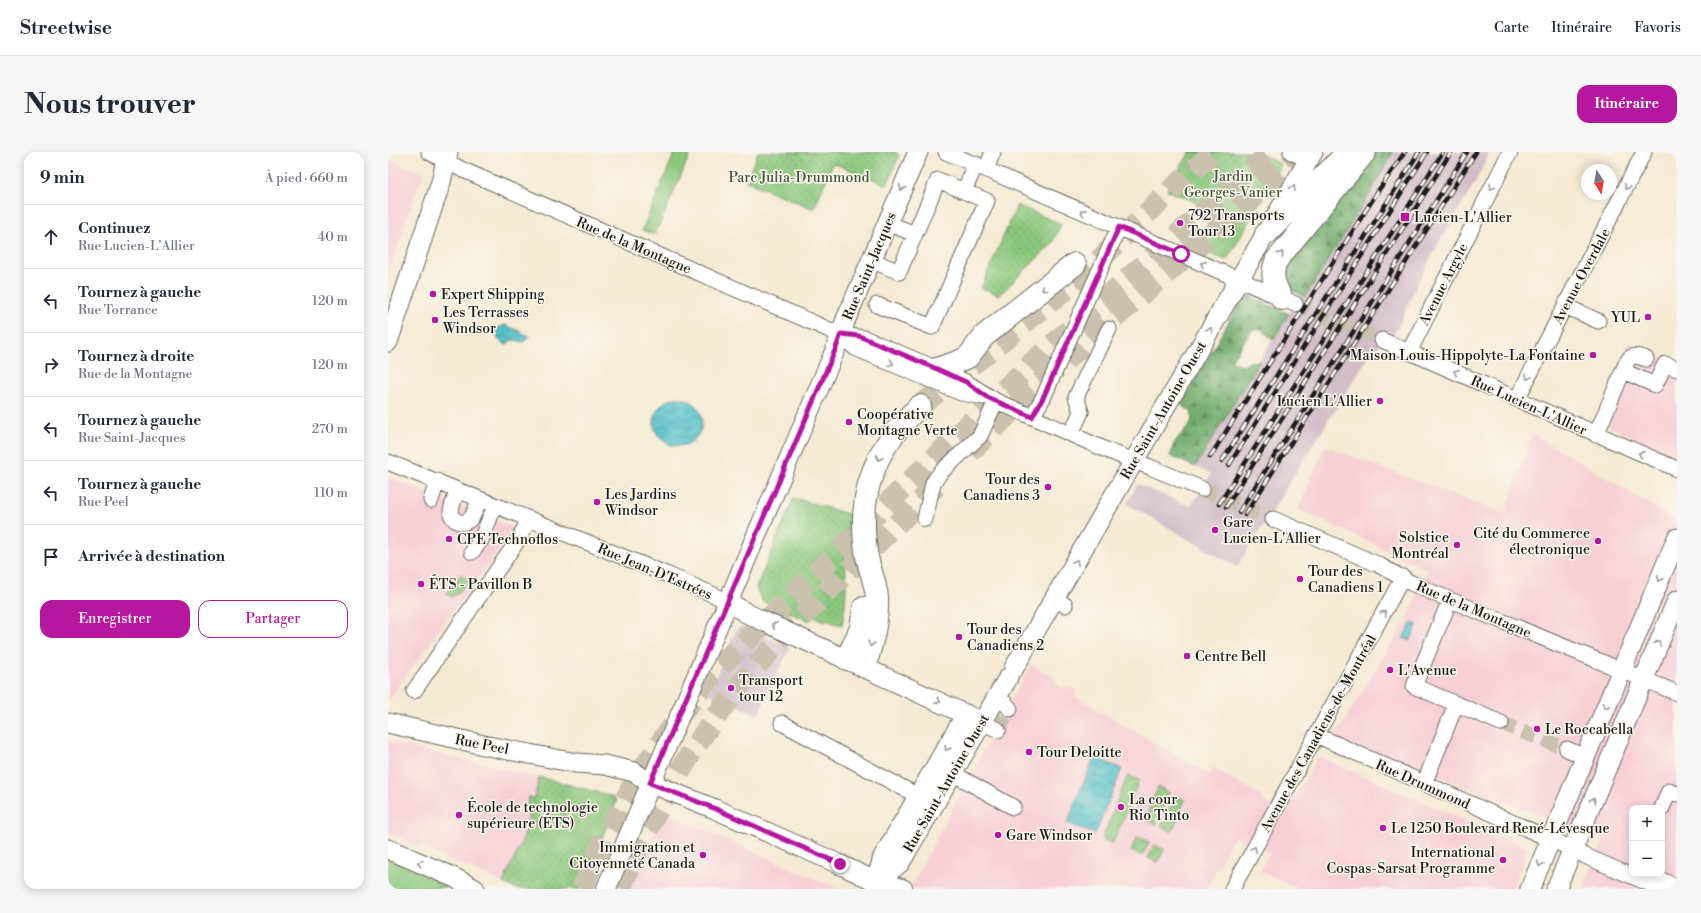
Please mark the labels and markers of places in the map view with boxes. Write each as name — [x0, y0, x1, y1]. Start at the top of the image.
place label: 792 Transports Tour 13 — [1188, 207, 1284, 241]
place label: Lucien-L'Allier — [1414, 209, 1512, 227]
marker: Lucien-L'Allier — [1399, 211, 1411, 223]
marker: 792 Transports Tour 13 — [1175, 218, 1185, 228]
place label: Expert Shipping — [441, 286, 545, 304]
marker: Expert Shipping — [428, 289, 438, 299]
place label: Les Terrasses Windsor — [442, 304, 529, 338]
place label: YUL — [1610, 309, 1640, 327]
marker: YUL — [1643, 312, 1653, 322]
marker: Les Terrasses Windsor — [430, 315, 440, 325]
place label: Maison Louis-Hippolyte-La Fontaine — [1350, 347, 1585, 365]
marker: Maison Louis-Hippolyte-La Fontaine — [1588, 350, 1598, 360]
place label: Lucien L'Allier — [1277, 393, 1372, 411]
marker: Lucien L'Allier — [1375, 396, 1385, 406]
place label: Coopérative Montagne Verte — [857, 406, 958, 440]
marker: Coopérative Montagne Verte — [844, 417, 854, 427]
place label: Tour des Canadiens 3 — [963, 471, 1040, 505]
marker: Tour des Canadiens 3 — [1043, 482, 1053, 492]
place label: Les Jardins Windsor — [604, 486, 676, 520]
marker: Les Jardins Windsor — [592, 497, 602, 507]
place label: Gare Lucien-L'Allier — [1223, 514, 1321, 548]
marker: Gare Lucien-L'Allier — [1210, 525, 1220, 535]
place label: Cité du Commerce électronique — [1473, 525, 1590, 559]
place label: Solstice Montréal — [1391, 529, 1449, 563]
place label: CPE Technoflos — [457, 531, 558, 549]
marker: CPE Technoflos — [444, 534, 454, 544]
marker: Cité du Commerce électronique — [1593, 536, 1603, 546]
marker: Solstice Montréal — [1452, 540, 1462, 550]
place label: Tour des Canadiens 1 — [1308, 563, 1383, 597]
place label: ÉTS - Pavillon B — [429, 574, 532, 594]
marker: Tour des Canadiens 1 — [1295, 574, 1305, 584]
marker: ÉTS - Pavillon B — [416, 579, 426, 589]
place label: Tour des Canadiens 2 — [967, 621, 1044, 655]
marker: Tour des Canadiens 2 — [954, 632, 964, 642]
place label: Centre Bell — [1195, 648, 1266, 666]
marker: Centre Bell — [1182, 651, 1192, 661]
place label: L'Avenue — [1398, 662, 1457, 680]
marker: L'Avenue — [1385, 665, 1395, 675]
place label: Transport tour 12 — [739, 672, 803, 706]
marker: Transport tour 12 — [726, 683, 736, 693]
place label: Le Roccabella — [1545, 721, 1634, 739]
marker: Le Roccabella — [1532, 724, 1542, 734]
place label: Tour Deloitte — [1037, 744, 1122, 762]
marker: Tour Deloitte — [1024, 747, 1034, 757]
place label: La cour Rio Tinto — [1129, 791, 1190, 825]
place label: École de technologie supérieure (ÉTS) — [467, 797, 598, 833]
marker: La cour Rio Tinto — [1116, 802, 1126, 812]
marker: École de technologie supérieure (ÉTS) — [454, 810, 464, 820]
place label: Le 1250 Boulevard René-Lévesque — [1391, 820, 1610, 838]
marker: Le 1250 Boulevard René-Lévesque — [1378, 823, 1388, 833]
place label: Gare Windsor — [1006, 827, 1092, 845]
marker: Gare Windsor — [993, 830, 1003, 840]
place label: Immigration et Citoyenneté Canada — [569, 839, 696, 873]
place label: International Cospas-Sarsat Programme — [1326, 844, 1495, 878]
marker: Immigration et Citoyenneté Canada — [698, 850, 708, 860]
marker: International Cospas-Sarsat Programme — [1498, 855, 1508, 865]

